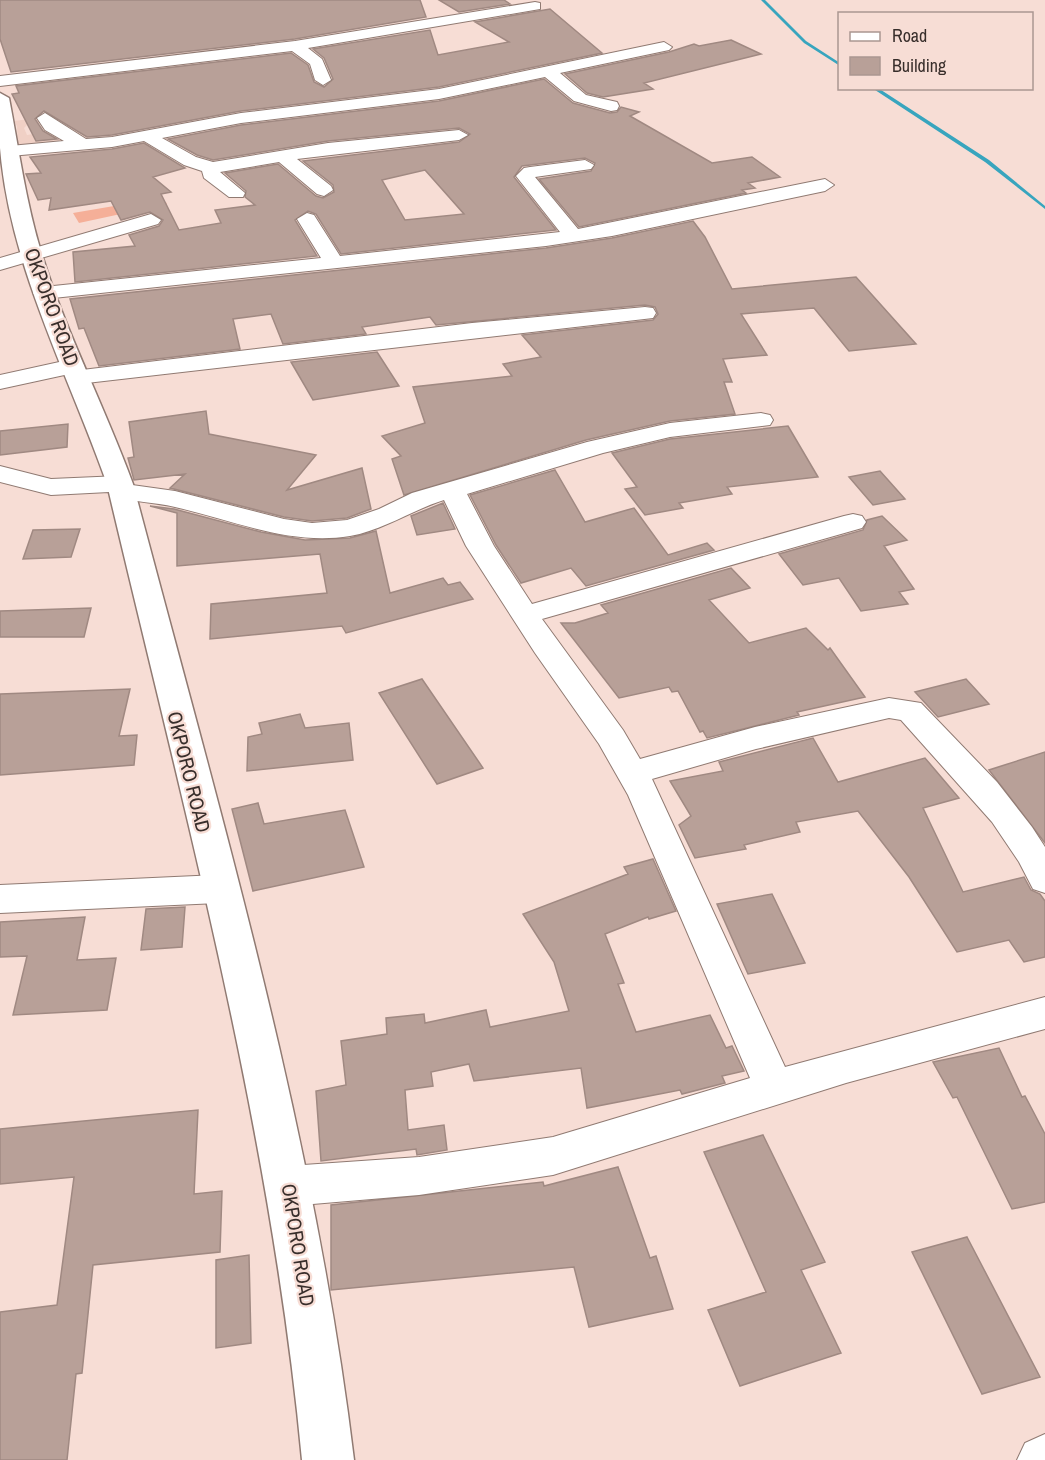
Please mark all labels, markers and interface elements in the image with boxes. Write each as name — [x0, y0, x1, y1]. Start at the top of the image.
legend — [838, 12, 1033, 90]
text: Road — [892, 23, 927, 48]
text: Building — [892, 53, 947, 78]
street label: OKPORO ROAD — [19, 244, 86, 370]
street label: OKPORO ROAD — [161, 708, 218, 835]
street label: OKPORO ROAD — [275, 1182, 322, 1308]

